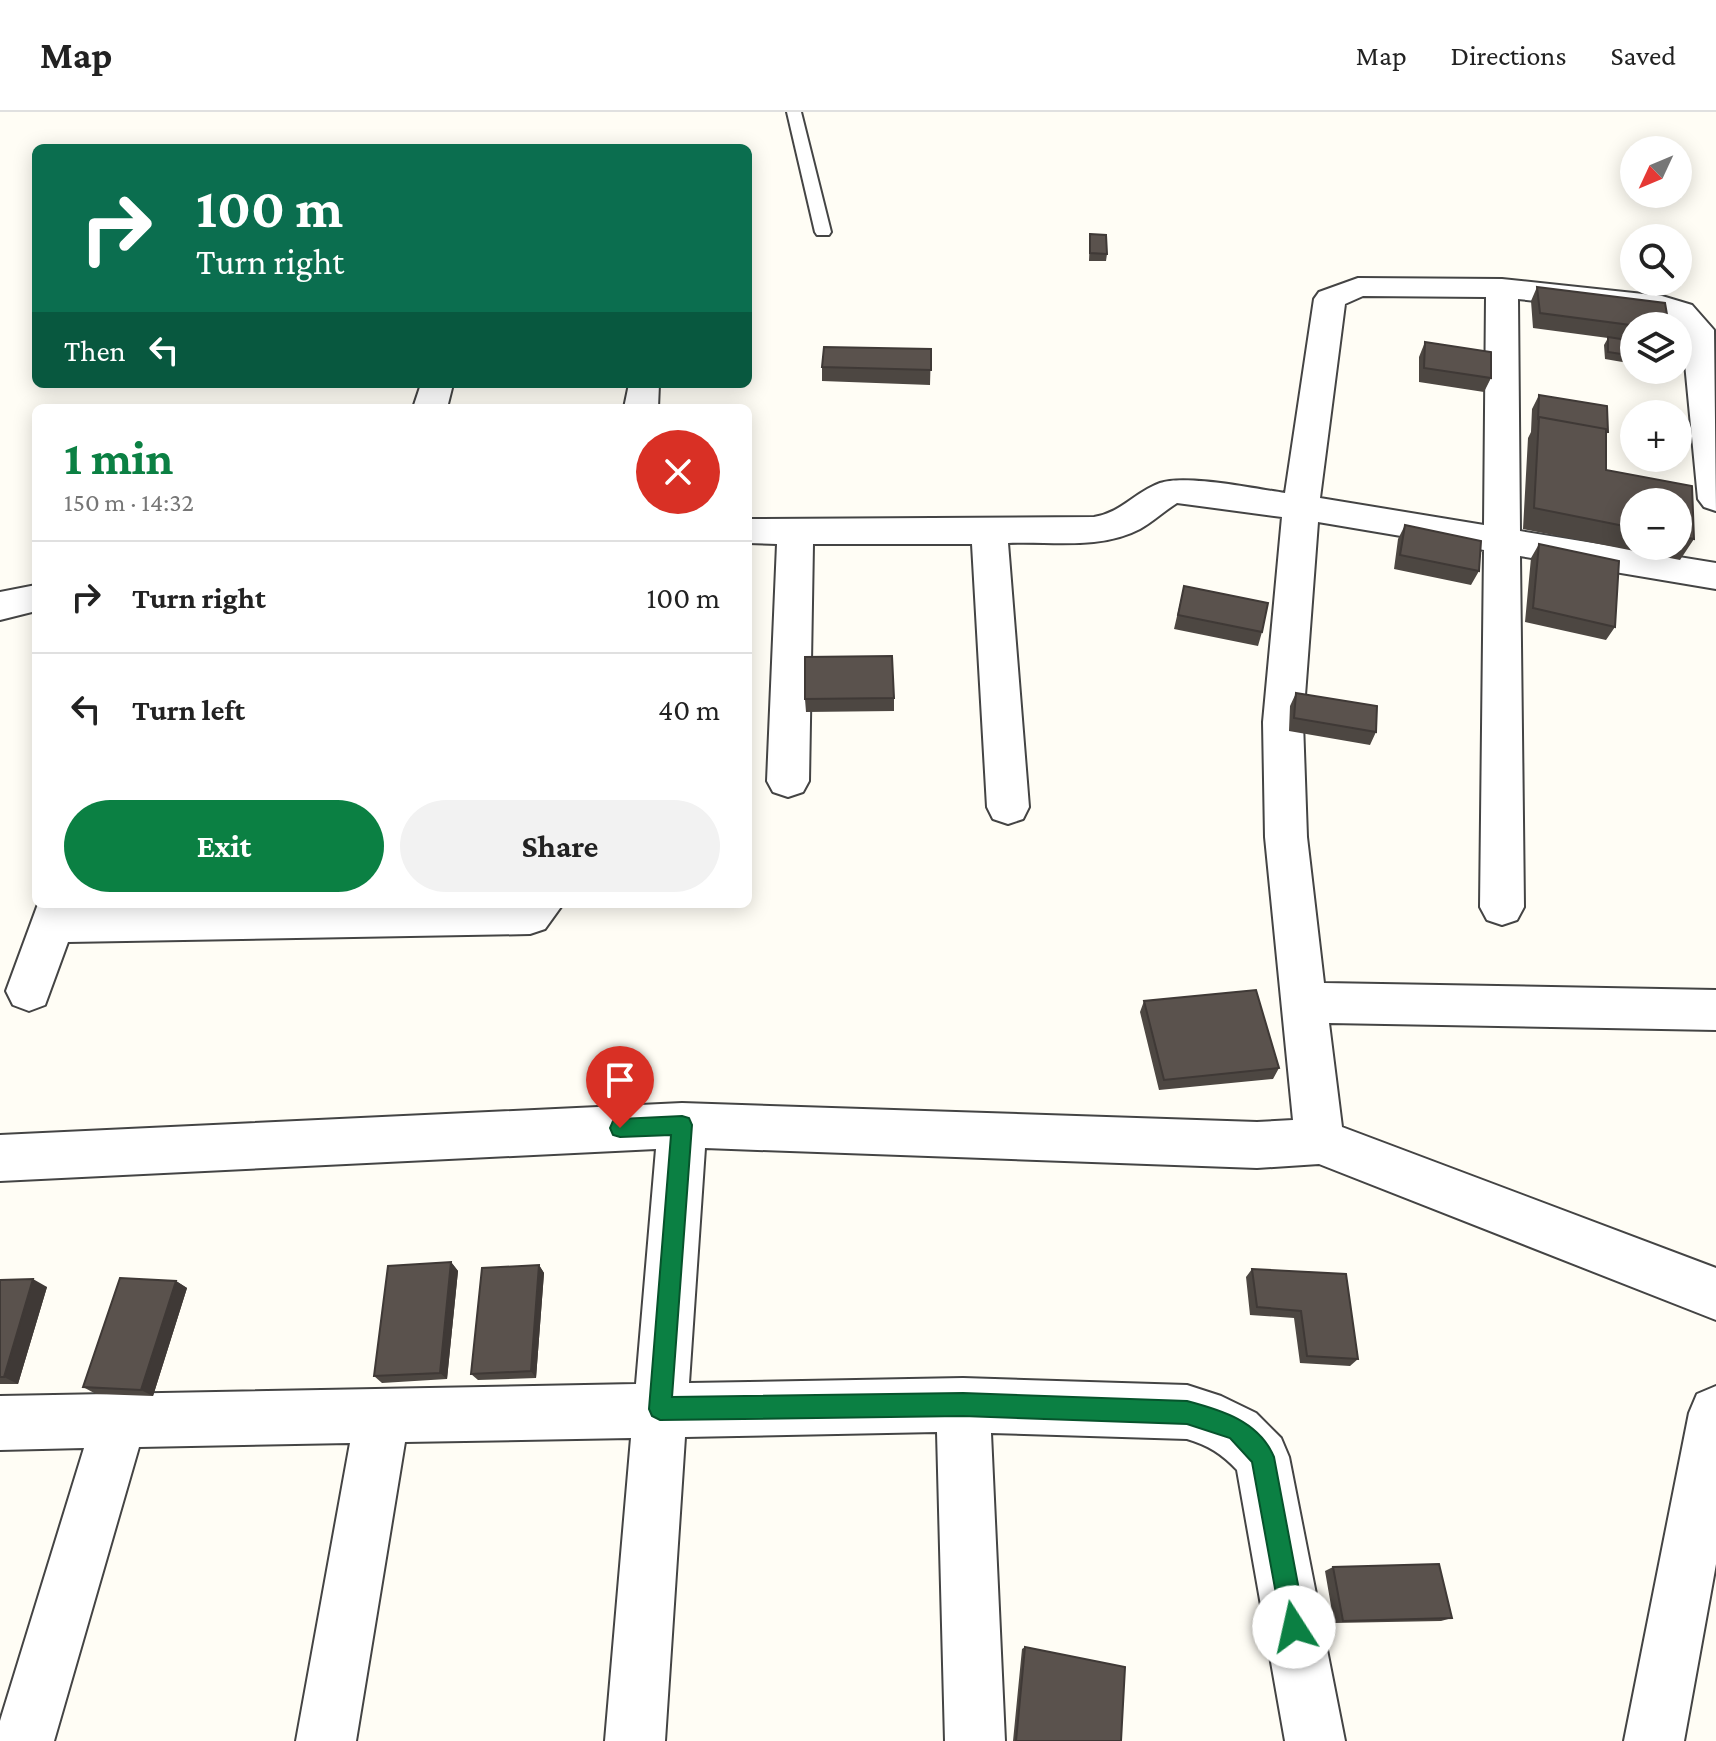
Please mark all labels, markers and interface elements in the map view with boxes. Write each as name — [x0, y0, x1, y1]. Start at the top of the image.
text: Map — [40, 34, 113, 76]
text: Map — [1356, 40, 1407, 71]
text: Directions — [1451, 40, 1566, 71]
text: Saved — [1610, 40, 1676, 71]
north arrow — [1620, 136, 1692, 208]
map controls — [1620, 136, 1692, 560]
icon: right — [64, 176, 168, 280]
text: 100 m — [196, 177, 343, 239]
button: search — [1620, 224, 1692, 296]
text: Turn right — [196, 242, 344, 282]
button: layers — [1620, 312, 1692, 384]
icon: left — [142, 328, 186, 372]
text: Then — [64, 334, 126, 367]
button: + — [1620, 400, 1692, 472]
button: close — [636, 430, 720, 514]
text: 1 min — [64, 431, 173, 484]
text: 150 m · 14:32 — [64, 488, 194, 517]
button: − — [1620, 488, 1692, 560]
icon: right — [64, 575, 108, 619]
text: Turn right — [132, 581, 266, 614]
text: 100 m — [646, 581, 720, 614]
icon: left — [64, 687, 108, 731]
text: Turn left — [132, 693, 245, 726]
text: 40 m — [658, 693, 720, 726]
button: Exit — [64, 800, 384, 892]
button: Share — [400, 800, 720, 892]
pin — [586, 1046, 654, 1128]
icon: arrive — [598, 1058, 642, 1102]
position arrow — [1252, 1585, 1336, 1669]

